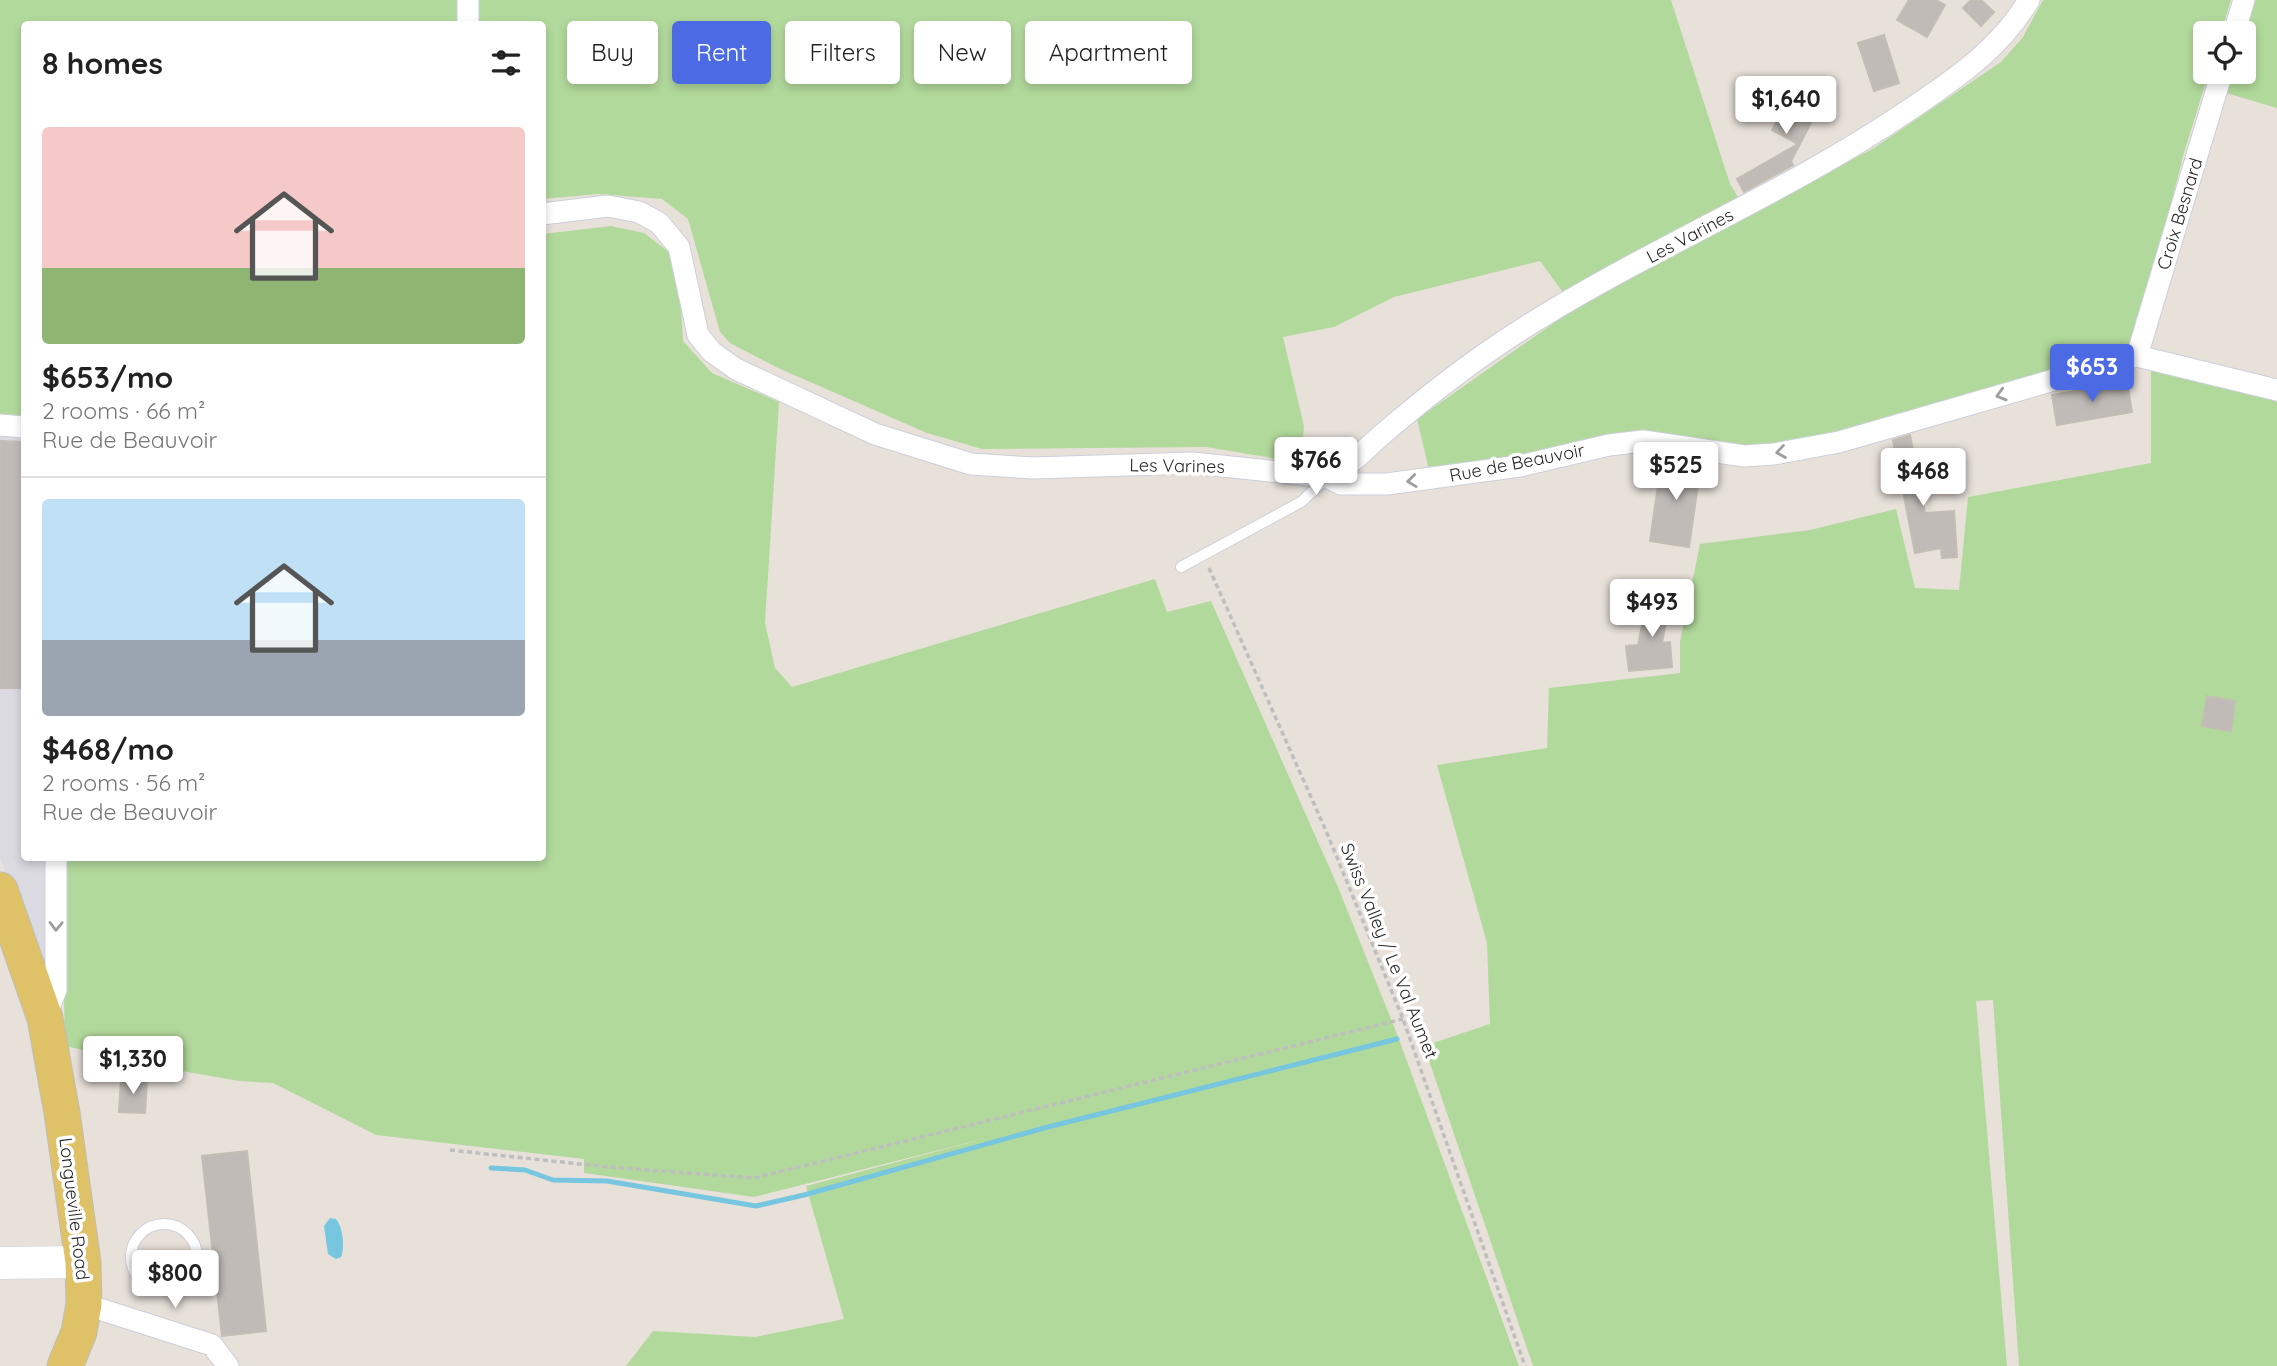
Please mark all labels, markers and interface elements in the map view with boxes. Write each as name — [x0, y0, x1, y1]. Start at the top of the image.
chip: Buy — [567, 21, 658, 84]
chip: Rent — [672, 21, 771, 84]
chip: Filters — [785, 21, 900, 84]
chip: New — [914, 21, 1011, 84]
chip: Apartment — [1025, 21, 1192, 84]
map controls — [2193, 21, 2256, 84]
button: locate — [2193, 21, 2256, 84]
text: 8 homes — [42, 44, 163, 82]
icon: filters — [487, 44, 525, 82]
pin: $1,640 — [1729, 76, 1843, 136]
text: $1,640 — [1751, 84, 1821, 113]
street label: Croix Besnard — [2152, 155, 2207, 273]
icon: home — [221, 173, 347, 299]
street label: Les Varines — [1642, 203, 1737, 268]
pin: $653 — [2051, 344, 2133, 404]
text: $653 — [2066, 352, 2118, 381]
text: $653/mo — [42, 358, 173, 396]
one-way arrow — [1996, 387, 2008, 402]
text: 2 rooms · 66 m² — [42, 396, 205, 425]
text: Rue de Beauvoir — [42, 425, 217, 454]
pin: $766 — [1275, 438, 1357, 497]
street label: Rue de Beauvoir — [1447, 438, 1587, 487]
pin: $525 — [1635, 442, 1717, 502]
text: $766 — [1290, 445, 1342, 474]
one-way arrow — [1775, 445, 1787, 460]
pin: $468 — [1882, 448, 1964, 508]
text: $525 — [1649, 450, 1703, 479]
street label: Les Varines — [1129, 453, 1225, 478]
text: $468 — [1897, 456, 1949, 485]
one-way arrow — [1406, 474, 1418, 489]
icon: home — [221, 545, 347, 671]
pin: $493 — [1611, 580, 1693, 639]
text: $493 — [1626, 587, 1678, 616]
text: $468/mo — [42, 730, 174, 768]
text: 2 rooms · 56 m² — [42, 768, 205, 797]
text: Rue de Beauvoir — [42, 797, 217, 826]
street label: Swiss Valley / Le Val Aumet — [1336, 840, 1443, 1062]
one-way arrow — [48, 921, 64, 931]
pin: $1,330 — [76, 1036, 190, 1096]
text: $1,330 — [99, 1044, 167, 1073]
street label: Longueville Road — [54, 1136, 95, 1282]
pin: $800 — [134, 1250, 216, 1310]
text: $800 — [148, 1258, 202, 1287]

